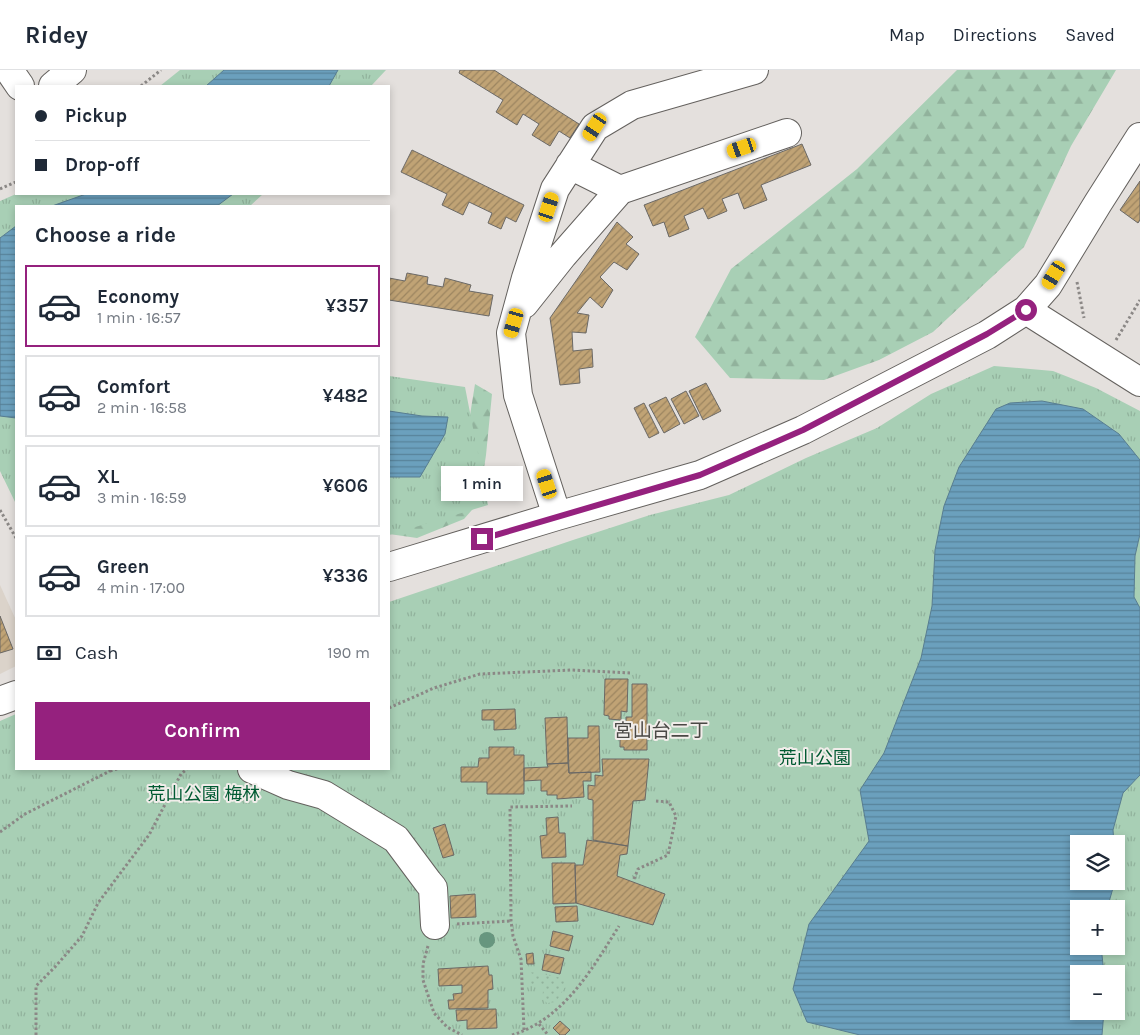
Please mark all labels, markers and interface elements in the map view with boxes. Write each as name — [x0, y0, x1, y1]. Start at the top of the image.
text: Ridey — [25, 21, 88, 49]
text: Map — [889, 24, 925, 46]
text: Directions — [953, 24, 1037, 46]
text: Saved — [1065, 24, 1115, 46]
text: Pickup — [65, 105, 127, 127]
car — [580, 110, 609, 144]
car — [725, 136, 758, 160]
text: Drop-off — [65, 154, 140, 176]
car — [537, 190, 560, 224]
text: Choose a ride — [35, 222, 176, 248]
car — [1039, 258, 1068, 292]
icon: car — [37, 284, 82, 329]
text: Economy — [97, 286, 179, 308]
text: ¥357 — [325, 295, 368, 317]
route start — [1015, 299, 1037, 321]
car — [502, 307, 525, 339]
text: 1 min · 16:57 — [97, 308, 181, 327]
icon: car — [37, 374, 82, 419]
text: Comfort — [97, 376, 171, 398]
text: ¥482 — [322, 385, 368, 407]
text: 2 min · 16:58 — [97, 398, 187, 417]
icon: car — [37, 464, 82, 509]
text: XL — [97, 466, 119, 488]
callout: 1 min — [441, 466, 523, 502]
car — [535, 467, 558, 501]
text: 1 min — [462, 474, 502, 493]
text: ¥606 — [323, 475, 368, 497]
text: 3 min · 16:59 — [97, 488, 187, 507]
route end — [471, 528, 493, 550]
icon: car — [37, 554, 82, 599]
text: Green — [97, 556, 149, 578]
text: ¥336 — [322, 565, 368, 587]
text: 4 min · 17:00 — [97, 578, 185, 597]
icon: cash — [35, 639, 63, 667]
text: Cash — [75, 642, 119, 664]
text: 190 m — [327, 643, 370, 662]
button: Confirm — [35, 702, 370, 760]
district label: 宮山台二丁 — [613, 720, 709, 742]
park label: 荒山公園 — [779, 747, 851, 769]
park label: 荒山公園 梅林 — [148, 783, 260, 805]
map controls — [1070, 835, 1125, 1020]
button: layers — [1070, 835, 1125, 890]
button: + — [1070, 900, 1125, 955]
button: − — [1070, 965, 1125, 1020]

